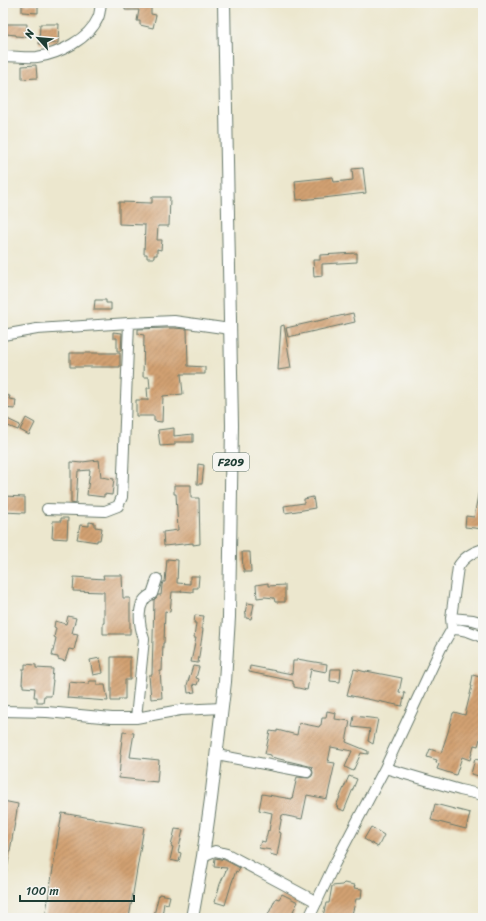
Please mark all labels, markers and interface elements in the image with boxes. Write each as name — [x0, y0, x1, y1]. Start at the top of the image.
north arrow — [18, 18, 58, 58]
text: N — [19, 26, 40, 42]
road number: F209 — [213, 453, 249, 471]
scale bar — [20, 877, 134, 903]
text: 100 m — [26, 880, 59, 902]

